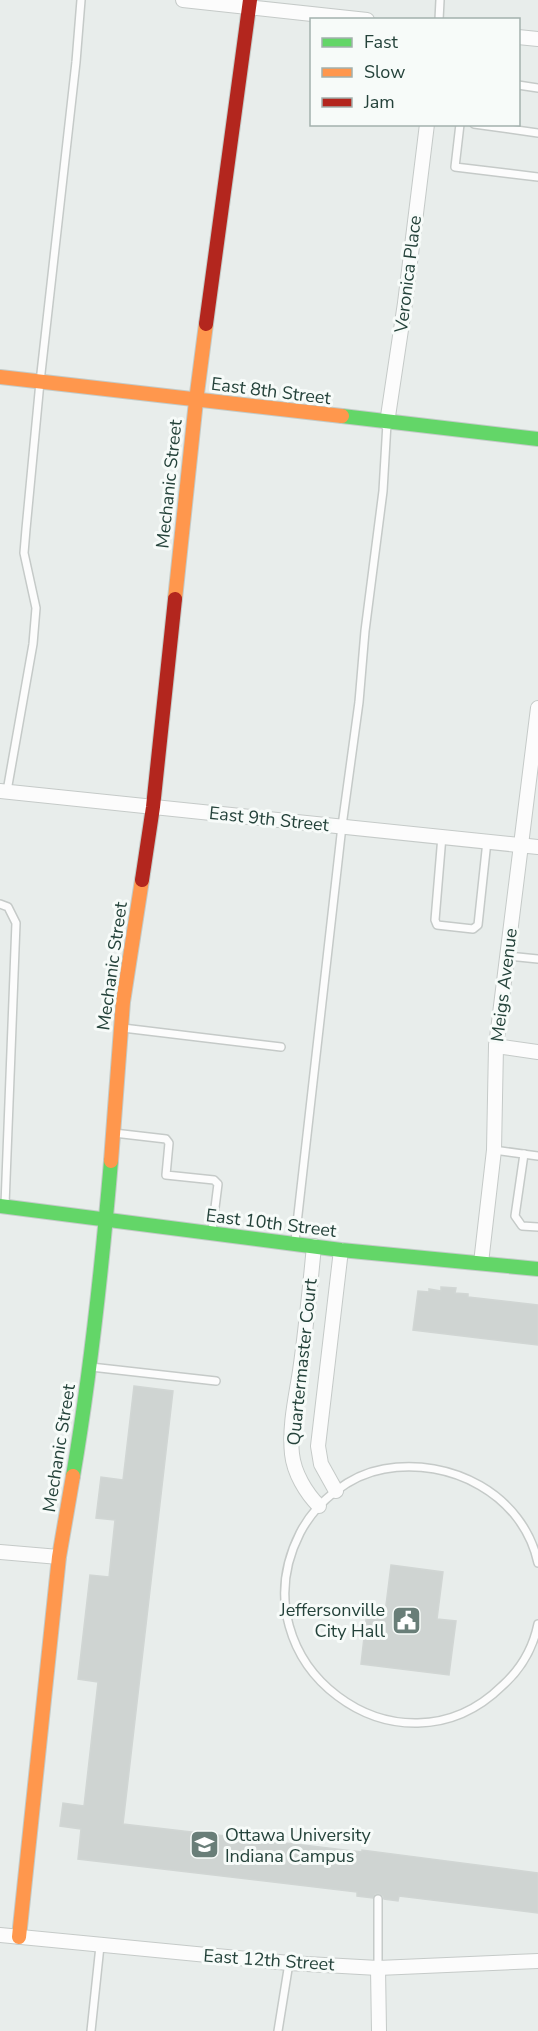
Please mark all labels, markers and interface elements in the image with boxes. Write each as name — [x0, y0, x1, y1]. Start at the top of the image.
legend — [310, 18, 520, 126]
text: Fast — [364, 30, 399, 54]
text: Slow — [364, 60, 405, 84]
text: Jam — [363, 90, 395, 114]
street label: Veronica Place — [389, 214, 427, 335]
street label: East 8th Street — [210, 372, 333, 410]
street label: Mechanic Street — [150, 418, 188, 550]
street label: East 9th Street — [208, 801, 331, 837]
street label: Mechanic Street — [91, 900, 133, 1032]
street label: Meigs Avenue — [485, 927, 523, 1043]
street label: East 10th Street — [204, 1203, 338, 1243]
street label: Quartermaster Court — [281, 1277, 323, 1447]
street label: Mechanic Street — [37, 1381, 81, 1514]
place label: Jeffersonville City Hall — [279, 1598, 386, 1643]
public building icon: Jeffersonville City Hall — [390, 1604, 422, 1636]
place label: Ottawa University Indiana Campus — [225, 1823, 372, 1868]
school or university icon: Ottawa University Indiana Campus — [188, 1829, 220, 1861]
street label: East 12th Street — [203, 1943, 336, 1977]

